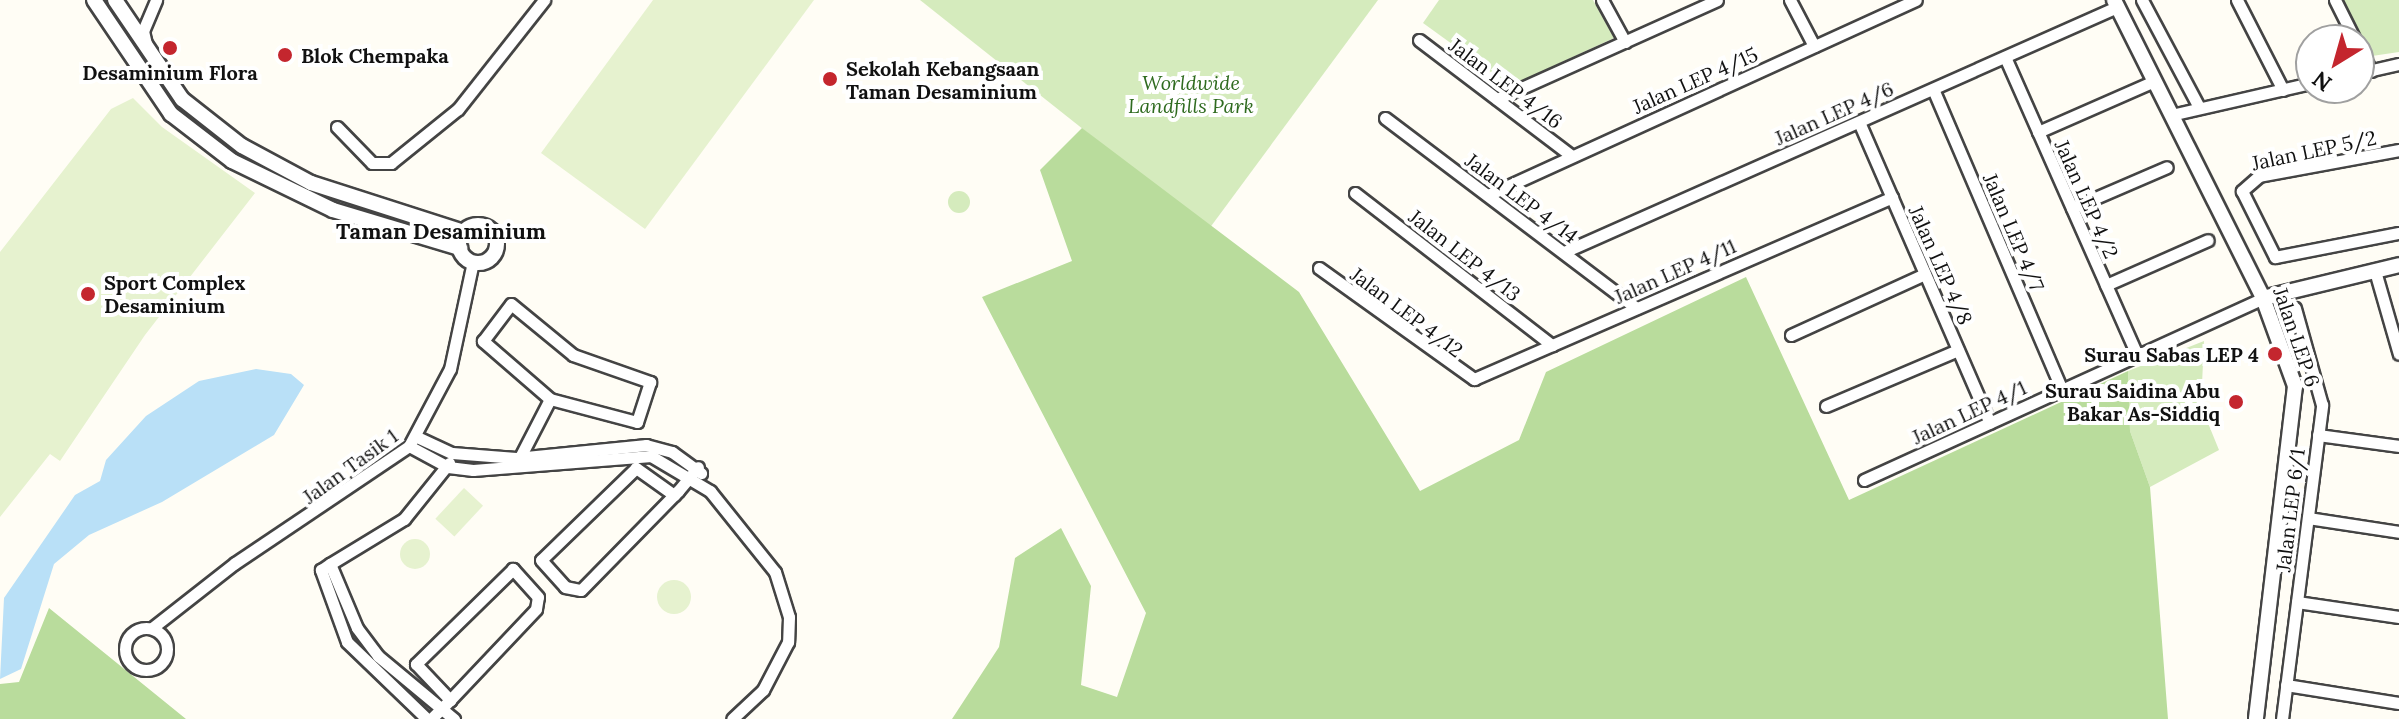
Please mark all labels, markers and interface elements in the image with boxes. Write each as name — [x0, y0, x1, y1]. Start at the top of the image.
north arrow — [2295, 24, 2375, 104]
street label: Jalan LEP 4/16 — [1445, 33, 1567, 133]
marker: Desaminium Flora — [161, 39, 179, 57]
street label: Jalan LEP 4/15 — [1629, 42, 1761, 118]
place label: Blok Chempaka — [301, 43, 449, 67]
marker: Blok Chempaka — [276, 46, 294, 64]
place label: Sekolah Kebangsaan Taman Desaminium — [846, 56, 1039, 103]
place label: Desaminium Flora — [82, 60, 258, 84]
text: N — [2307, 65, 2337, 98]
marker: Sekolah Kebangsaan Taman Desaminium — [821, 70, 839, 88]
park label: Worldwide Landfills Park — [1128, 70, 1254, 117]
street label: Jalan LEP 4/6 — [1771, 76, 1897, 150]
street label: Jalan LEP 5/2 — [2250, 125, 2378, 175]
street label: Jalan LEP 4/2 — [2050, 136, 2124, 262]
street label: Jalan LEP 4/14 — [1461, 148, 1583, 248]
street label: Jalan LEP 4/7 — [1978, 170, 2050, 294]
street label: Jalan LEP 4/8 — [1904, 202, 1978, 328]
street label: Jalan LEP 4/13 — [1405, 204, 1525, 306]
district label: Taman Desaminium — [336, 219, 546, 245]
street label: Jalan LEP 4/11 — [1610, 233, 1740, 309]
street label: Jalan LEP 4/12 — [1346, 262, 1468, 362]
place label: Sport Complex Desaminium — [104, 270, 246, 317]
street label: Jalan LEP 6 — [2269, 284, 2325, 390]
marker: Sport Complex Desaminium — [79, 285, 97, 303]
place label: Surau Sabas LEP 4 — [2084, 342, 2259, 366]
marker: Surau Sabas LEP 4 — [2266, 345, 2284, 363]
street label: Jalan LEP 4/1 — [1908, 375, 2030, 449]
place label: Surau Saidina Abu Bakar As-Siddiq — [2045, 378, 2220, 425]
marker: Surau Saidina Abu Bakar As-Siddiq — [2227, 393, 2245, 411]
street label: Jalan Tasik 1 — [298, 424, 402, 508]
street label: Jalan LEP 6/1 — [2271, 447, 2309, 573]

